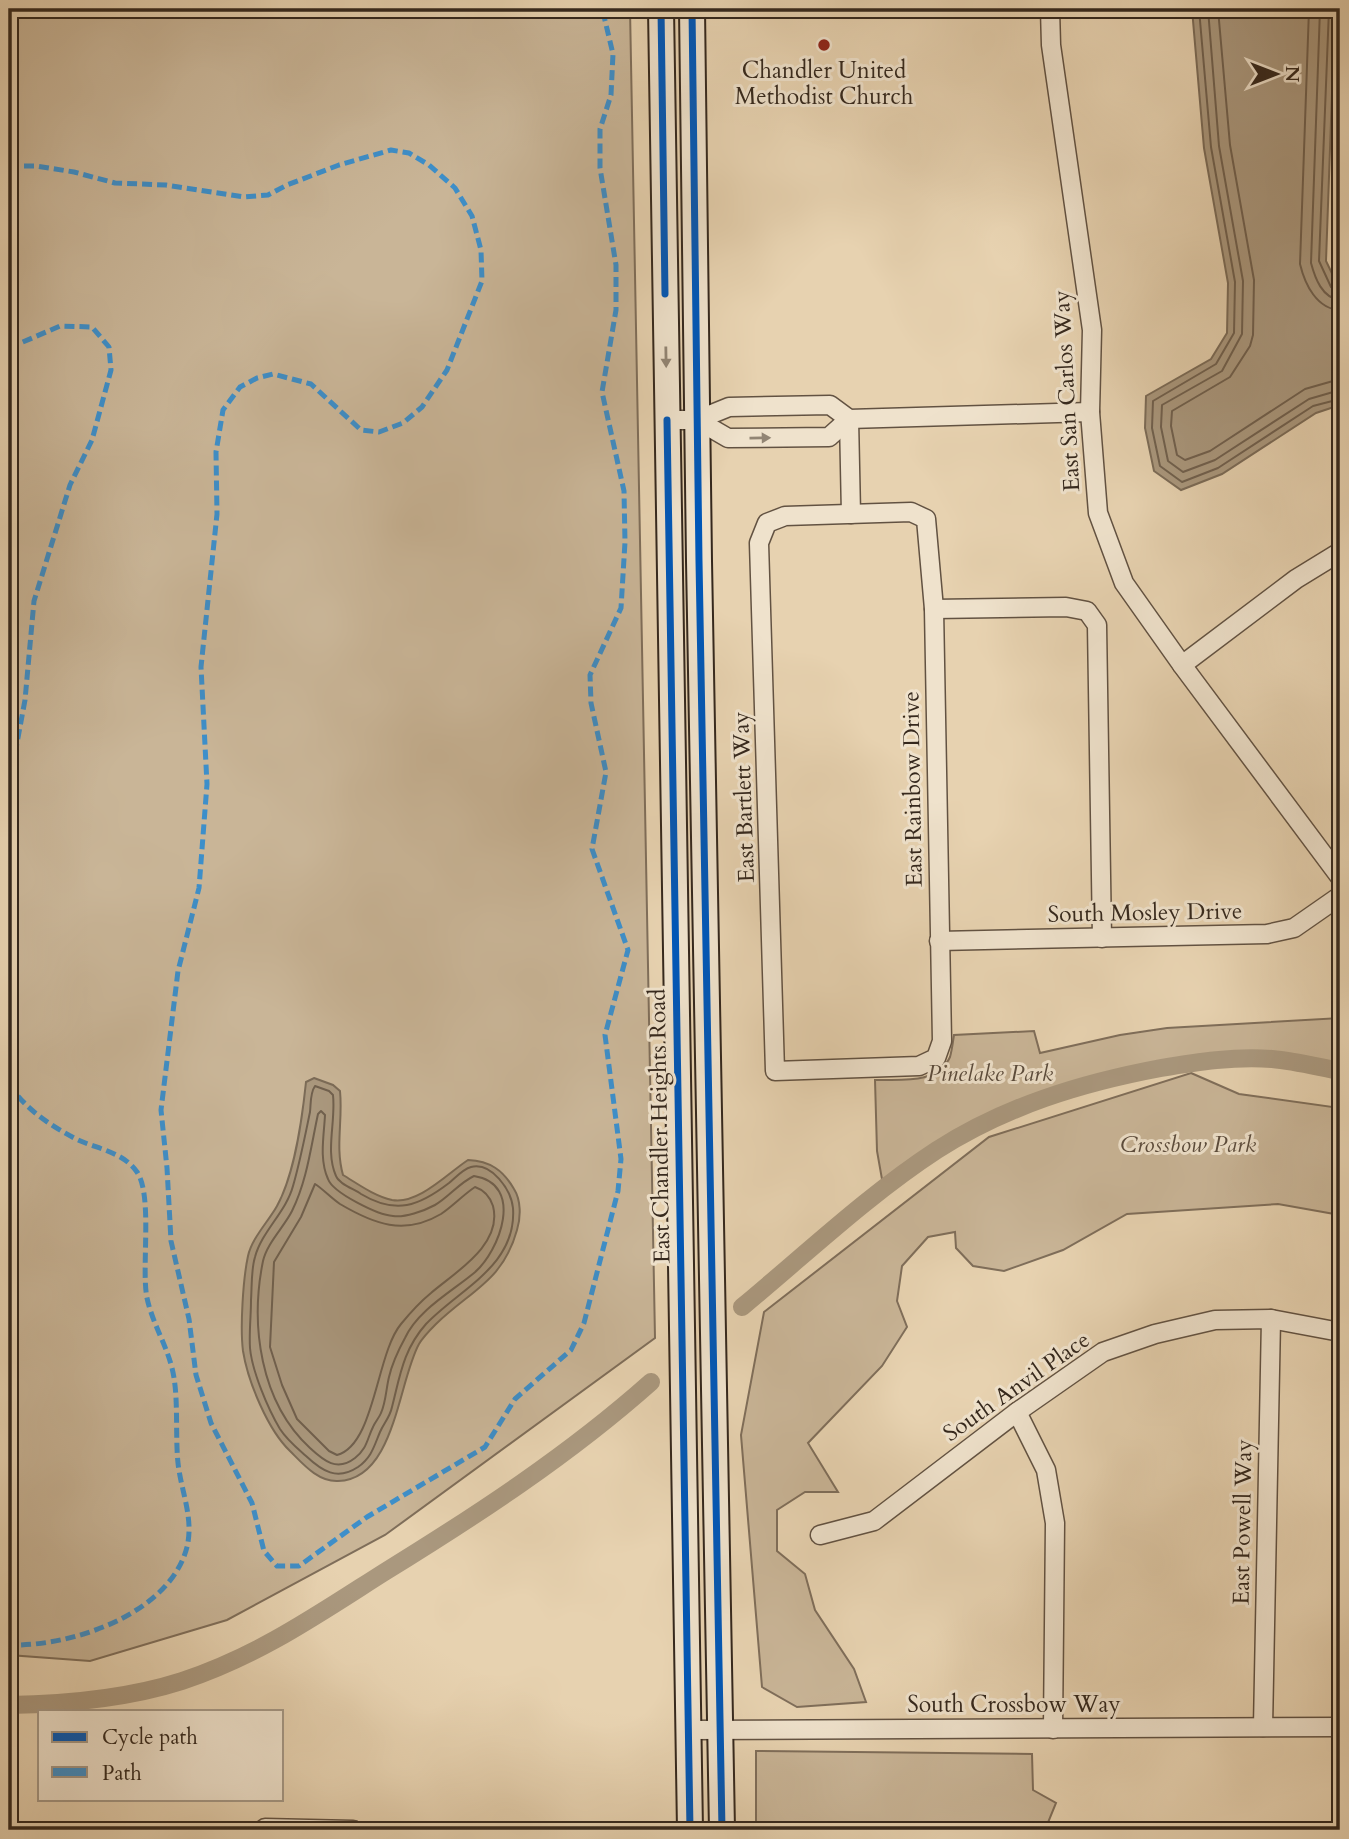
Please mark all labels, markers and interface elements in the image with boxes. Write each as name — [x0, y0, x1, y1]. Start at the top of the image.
marker: Chandler United Methodist Church — [816, 37, 832, 53]
north arrow — [1240, 38, 1310, 108]
place label: Chandler United Methodist Church — [735, 55, 914, 112]
text: N — [1279, 66, 1305, 83]
street label: East San Carlos Way — [1046, 290, 1087, 492]
one-way arrow — [660, 346, 672, 368]
one-way arrow — [750, 432, 772, 444]
street label: East Rainbow Drive — [895, 691, 930, 887]
street label: East Bartlett Way — [725, 711, 762, 883]
street label: South Mosley Drive — [1047, 895, 1243, 930]
street label: East Chandler Heights Road — [642, 988, 677, 1264]
park label: Pinelake Park — [927, 1058, 1054, 1089]
park label: Crossbow Park — [1120, 1129, 1257, 1160]
street label: South Anvil Place — [937, 1324, 1096, 1449]
street label: East Powell Way — [1226, 1439, 1259, 1605]
street label: South Crossbow Way — [907, 1689, 1121, 1720]
legend — [38, 1710, 284, 1800]
text: Cycle path — [102, 1723, 198, 1752]
text: Path — [102, 1759, 142, 1788]

